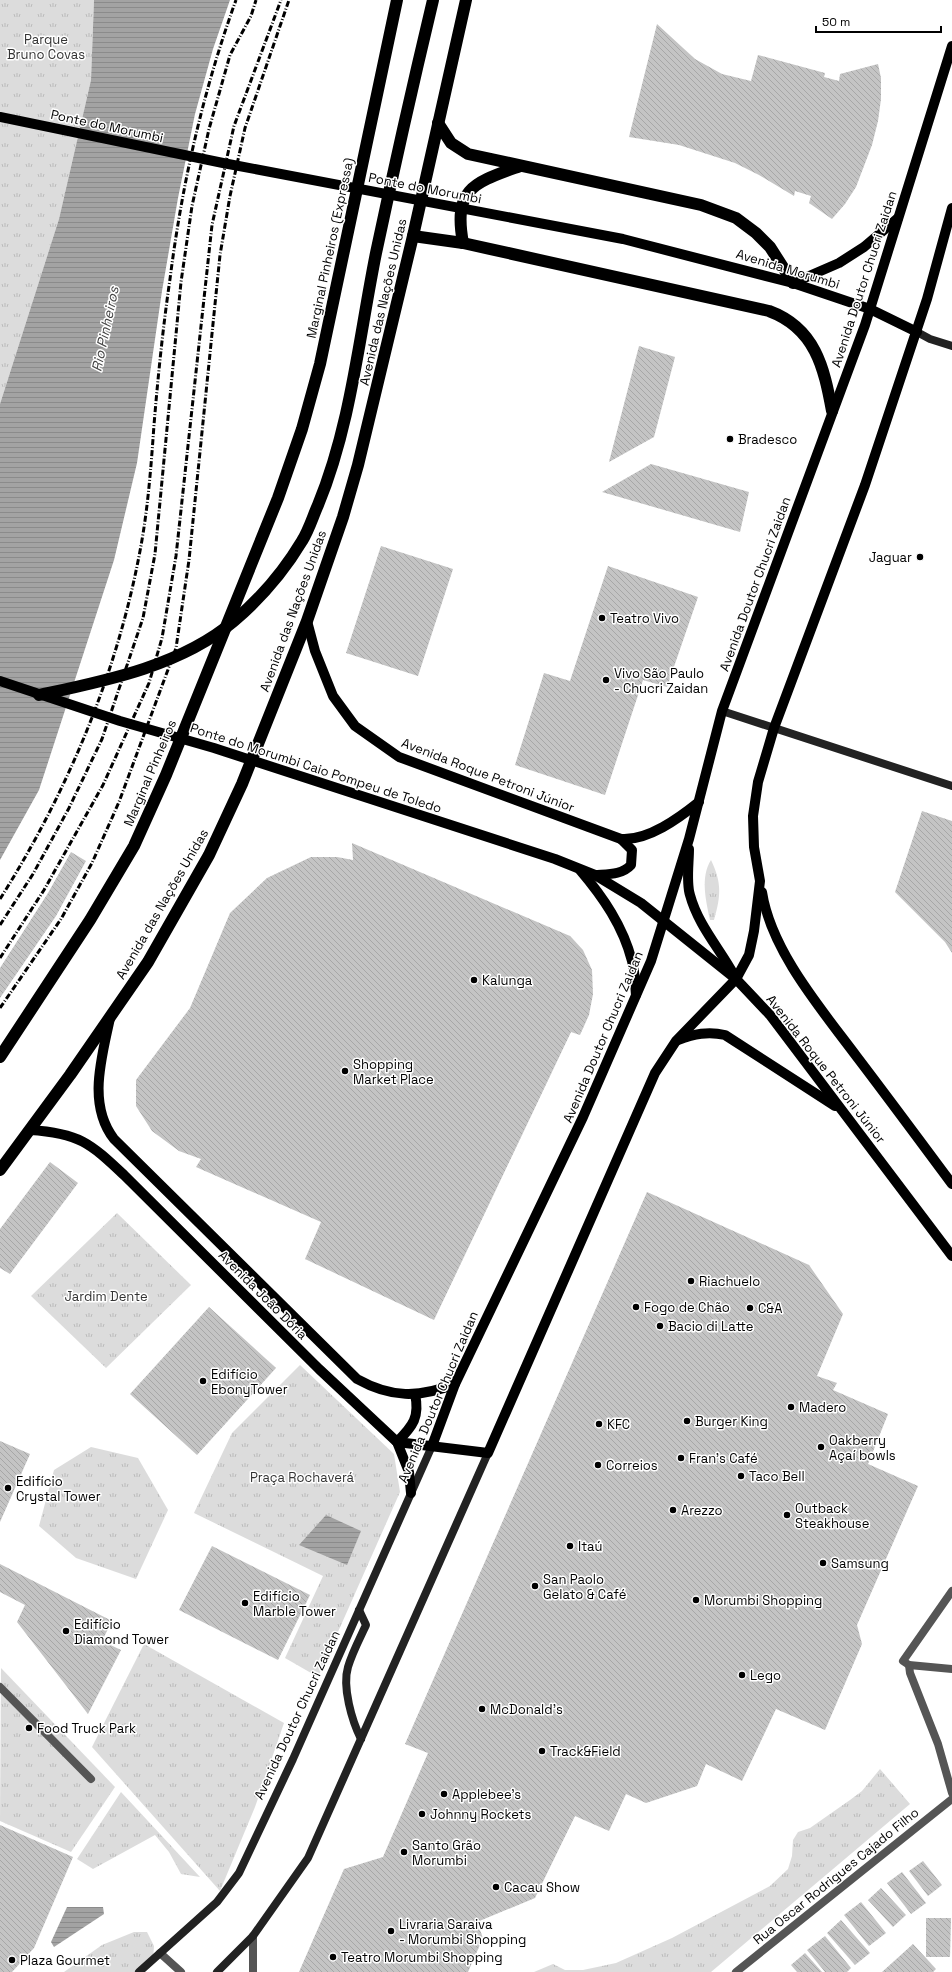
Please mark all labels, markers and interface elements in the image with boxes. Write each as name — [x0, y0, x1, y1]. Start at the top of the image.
scale bar — [816, 8, 941, 34]
text: 50 m — [822, 14, 850, 30]
park label: Parque Bruno Covas — [7, 31, 85, 63]
street label: Ponte do Morumbi — [49, 106, 165, 146]
street label: Marginal Pinheiros (Expressa) — [303, 156, 357, 340]
street label: Ponte do Morumbi — [367, 169, 483, 207]
street label: Avenida Doutor Chucri Zaidan — [827, 189, 901, 369]
street label: Avenida das Nações Unidas — [356, 217, 411, 387]
street label: Avenida Morumbi — [734, 245, 842, 293]
water label: Rio Pinheiros — [87, 284, 123, 373]
place label: Bradesco — [738, 431, 797, 448]
marker: Bradesco — [725, 434, 735, 444]
street label: Avenida Doutor Chucri Zaidan — [715, 494, 795, 674]
street label: Avenida das Nações Unidas — [256, 528, 330, 694]
place label: Jaguar — [869, 549, 912, 566]
marker: Jaguar — [915, 552, 925, 562]
place label: Teatro Vivo — [610, 610, 679, 627]
marker: Teatro Vivo — [597, 613, 607, 623]
place label: Vivo São Paulo - Chucri Zaidan — [614, 665, 708, 697]
marker: Vivo São Paulo - Chucri Zaidan — [601, 675, 611, 685]
street label: Marginal Pinheiros — [120, 717, 180, 829]
street label: Ponte do Morumbi Caio Pompeu de Toledo — [188, 719, 444, 817]
street label: Avenida Roque Petroni Júnior — [399, 734, 577, 816]
street label: Avenida das Nações Unidas — [112, 826, 212, 982]
street label: Avenida Doutor Chucri Zaidan — [559, 949, 647, 1125]
place label: Kalunga — [482, 972, 533, 989]
marker: Kalunga — [469, 975, 479, 985]
street label: Avenida Roque Petroni Júnior — [763, 991, 889, 1147]
place label: Shopping Market Place — [353, 1056, 434, 1088]
marker: Shopping Market Place — [340, 1066, 350, 1076]
street label: Avenida João Dória — [215, 1247, 311, 1343]
place label: Riachuelo — [699, 1273, 760, 1290]
marker: Riachuelo — [686, 1276, 696, 1286]
park label: Jardim Dente — [64, 1288, 148, 1305]
place label: Fogo de Chão — [644, 1299, 730, 1316]
place label: C&A — [758, 1300, 782, 1317]
marker: Fogo de Chão — [631, 1302, 641, 1312]
marker: C&A — [745, 1303, 755, 1313]
street label: Avenida Doutor Chucri Zaidan — [394, 1309, 482, 1485]
place label: Bacio di Latte — [668, 1318, 754, 1335]
marker: Bacio di Latte — [655, 1321, 665, 1331]
place label: Edifício EbonyTower — [211, 1366, 288, 1398]
marker: Edifício EbonyTower — [198, 1376, 208, 1386]
place label: Madero — [799, 1399, 846, 1416]
marker: Madero — [786, 1402, 796, 1412]
place label: Burger King — [695, 1413, 768, 1430]
place label: KFC — [607, 1416, 630, 1433]
marker: Burger King — [682, 1416, 692, 1426]
marker: KFC — [594, 1419, 604, 1429]
place label: Oakberry Açaí bowls — [829, 1432, 896, 1464]
marker: Oakberry Açaí bowls — [816, 1442, 826, 1452]
place label: Fran's Café — [689, 1450, 758, 1467]
marker: Fran's Café — [676, 1453, 686, 1463]
place label: Correios — [606, 1457, 658, 1474]
marker: Correios — [593, 1460, 603, 1470]
place label: Taco Bell — [749, 1468, 805, 1485]
park label: Praça Rochaverá — [250, 1469, 355, 1486]
marker: Taco Bell — [736, 1471, 746, 1481]
place label: Edifício Crystal Tower — [16, 1473, 101, 1505]
marker: Edifício Crystal Tower — [3, 1483, 13, 1493]
place label: Outback Steakhouse — [795, 1500, 869, 1532]
place label: Arezzo — [681, 1502, 723, 1519]
marker: Arezzo — [668, 1505, 678, 1515]
marker: Outback Steakhouse — [782, 1510, 792, 1520]
place label: Itaú — [578, 1538, 602, 1555]
marker: Itaú — [565, 1541, 575, 1551]
place label: Samsung — [831, 1555, 889, 1572]
marker: Samsung — [818, 1558, 828, 1568]
place label: San Paolo Gelato & Café — [543, 1571, 626, 1603]
marker: San Paolo Gelato & Café — [530, 1581, 540, 1591]
place label: Edifício Marble Tower — [253, 1588, 336, 1620]
place label: Morumbi Shopping — [704, 1592, 822, 1609]
marker: Morumbi Shopping — [691, 1595, 701, 1605]
marker: Edifício Marble Tower — [240, 1598, 250, 1608]
place label: Edifício Diamond Tower — [74, 1616, 169, 1648]
marker: Edifício Diamond Tower — [61, 1626, 71, 1636]
street label: Avenida Doutor Chucri Zaidan — [250, 1628, 344, 1802]
place label: Lego — [750, 1667, 781, 1684]
marker: Lego — [737, 1670, 747, 1680]
place label: McDonald's — [490, 1701, 563, 1718]
marker: McDonald's — [477, 1704, 487, 1714]
place label: Food Truck Park — [37, 1720, 136, 1737]
marker: Food Truck Park — [24, 1723, 34, 1733]
place label: Track&Field — [550, 1743, 621, 1760]
marker: Track&Field — [537, 1746, 547, 1756]
place label: Applebee's — [452, 1786, 521, 1803]
marker: Applebee's — [439, 1789, 449, 1799]
street label: Rua Oscar Rodrigues Cajado Filho — [750, 1804, 922, 1948]
place label: Johnny Rockets — [430, 1806, 532, 1823]
marker: Johnny Rockets — [417, 1809, 427, 1819]
place label: Santo Grão Morumbi — [412, 1837, 481, 1869]
marker: Santo Grão Morumbi — [399, 1847, 409, 1857]
place label: Cacau Show — [504, 1879, 580, 1896]
marker: Cacau Show — [491, 1882, 501, 1892]
place label: Livraria Saraiva - Morumbi Shopping — [399, 1916, 526, 1948]
marker: Livraria Saraiva - Morumbi Shopping — [386, 1926, 396, 1936]
place label: Teatro Morumbi Shopping — [341, 1949, 503, 1966]
place label: Plaza Gourmet — [20, 1952, 110, 1969]
marker: Teatro Morumbi Shopping — [328, 1952, 338, 1962]
marker: Plaza Gourmet — [7, 1955, 17, 1965]

